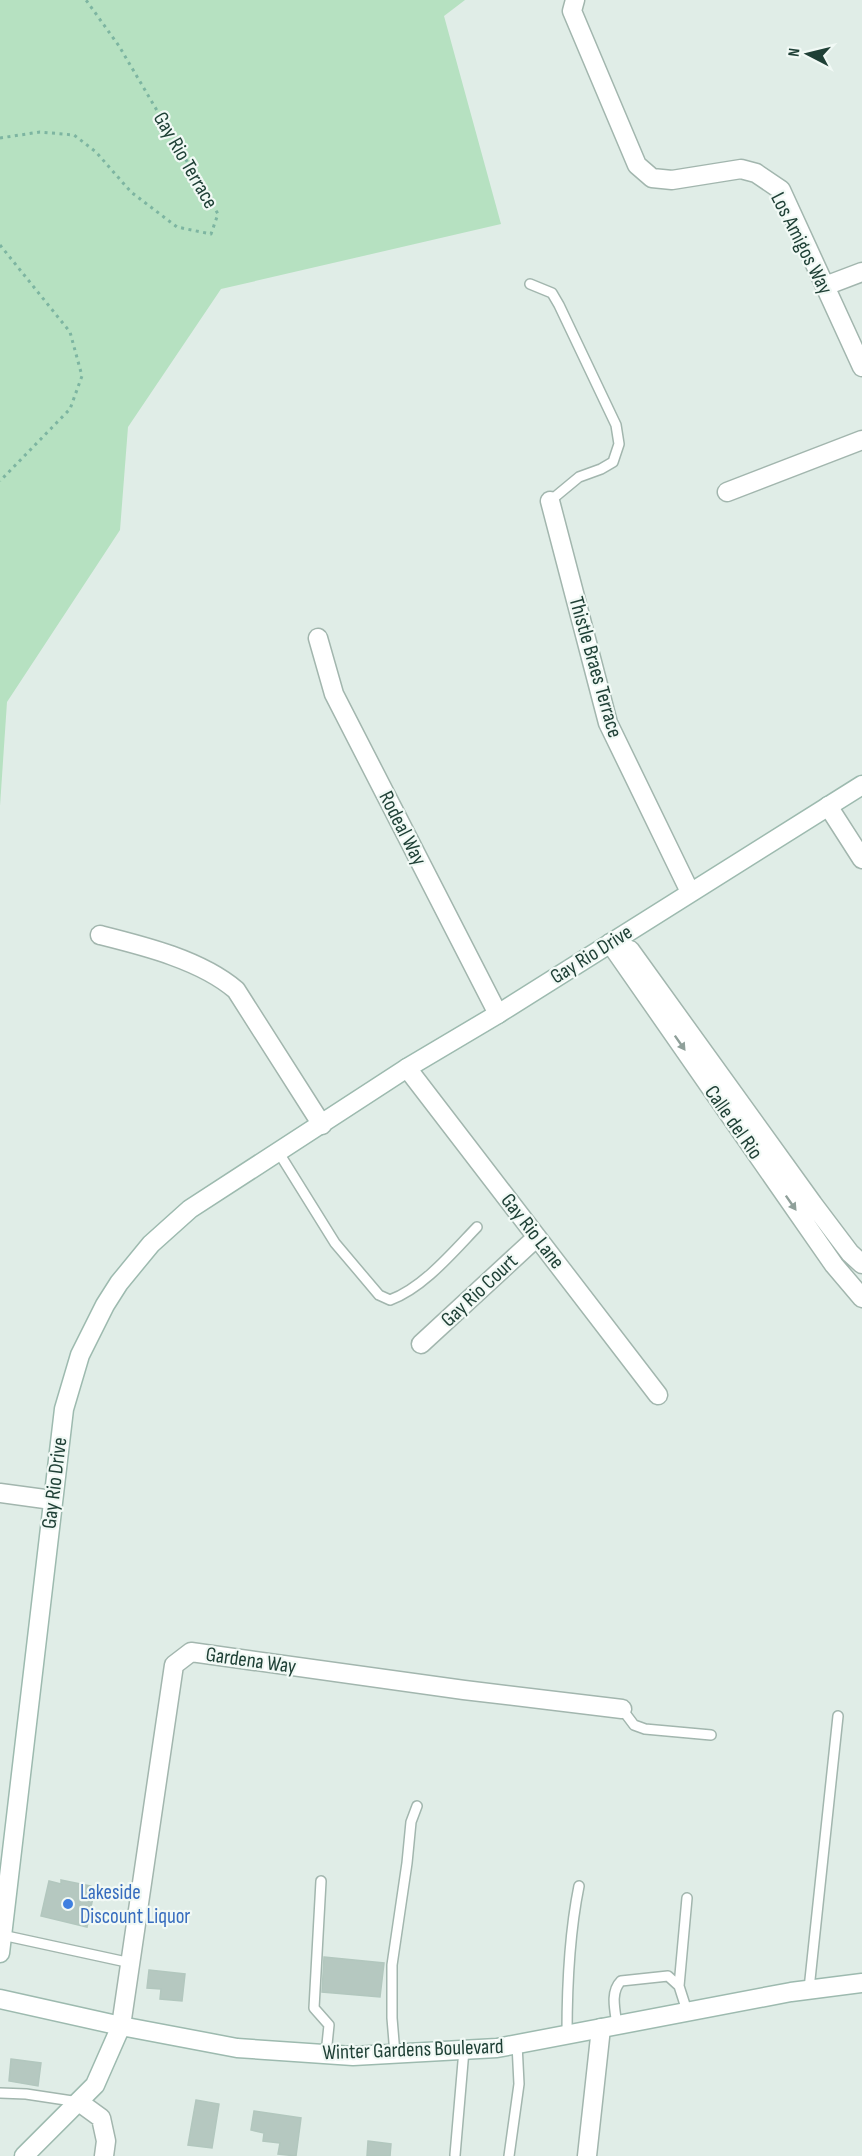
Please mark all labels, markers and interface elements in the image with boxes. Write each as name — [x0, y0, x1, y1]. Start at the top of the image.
north arrow — [778, 24, 838, 84]
text: N — [785, 47, 805, 58]
street label: Gay Rio Terrace — [148, 107, 223, 213]
street label: Los Amigos Way — [765, 188, 838, 298]
street label: Thistle Braes Terrace — [563, 594, 628, 740]
street label: Rodeal Way — [373, 787, 432, 869]
street label: Gay Rio Drive — [546, 919, 637, 989]
one-way arrow — [674, 1034, 686, 1050]
street label: Calle del Rio — [699, 1081, 768, 1164]
street label: Gay Rio Lane — [495, 1189, 570, 1274]
one-way arrow — [785, 1194, 797, 1210]
street label: Gay Rio Court — [436, 1249, 523, 1332]
street label: Gay Rio Drive — [36, 1436, 73, 1530]
street label: Gardena Way — [204, 1642, 298, 1679]
place label: Lakeside Discount Liquor — [80, 1880, 190, 1929]
marker: Lakeside Discount Liquor — [61, 1897, 75, 1911]
street label: Winter Gardens Boulevard — [322, 2034, 504, 2065]

